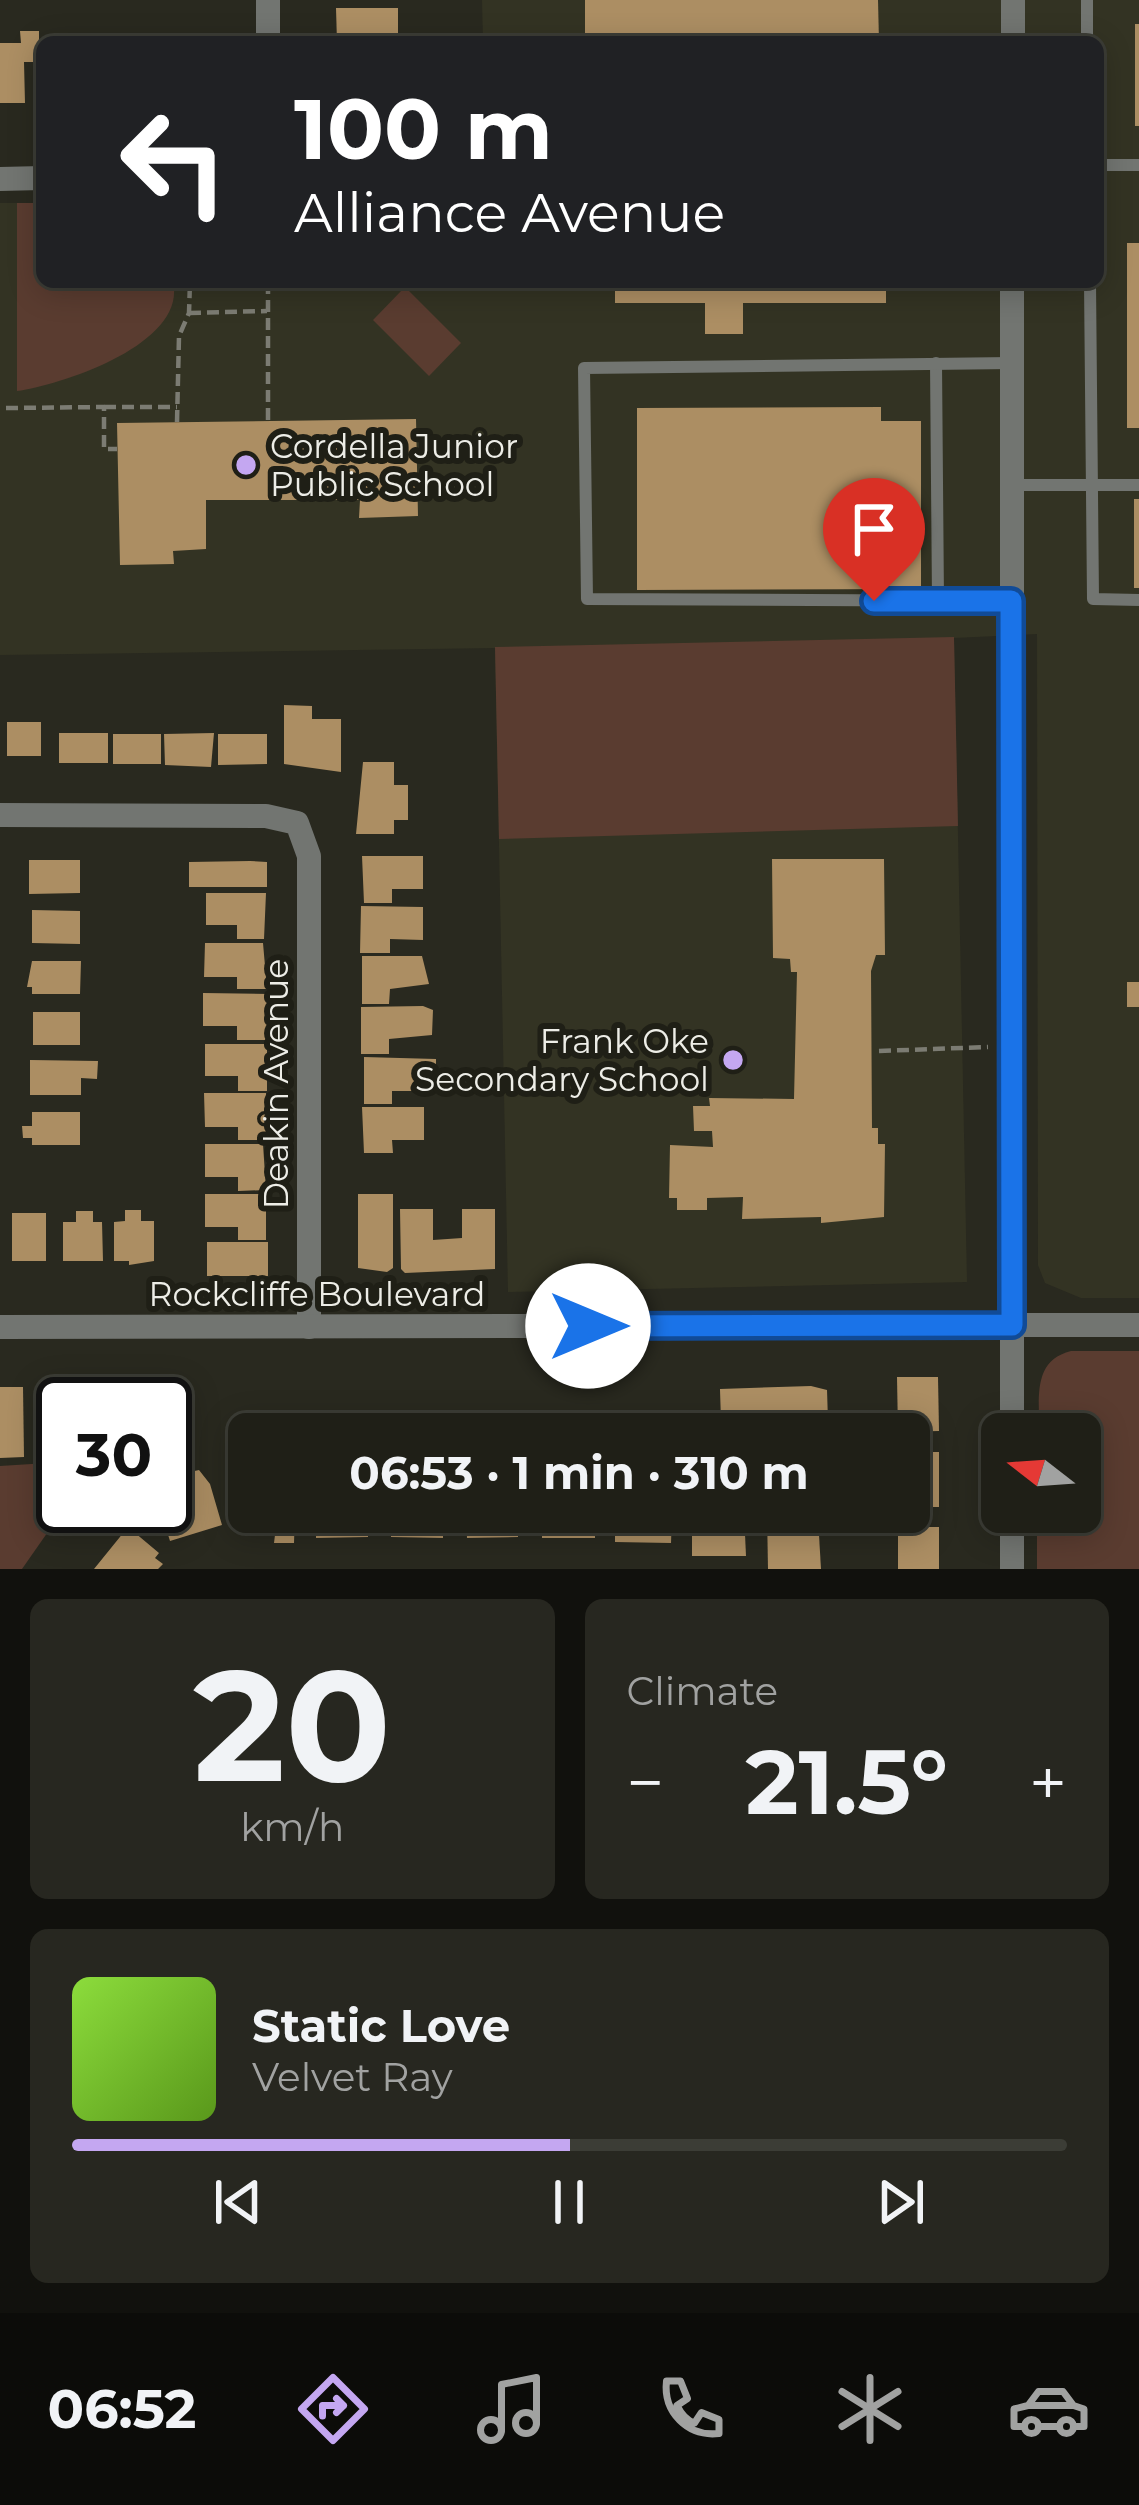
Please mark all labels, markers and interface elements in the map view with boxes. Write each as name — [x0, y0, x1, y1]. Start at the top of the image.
text: 100 m — [294, 78, 553, 180]
icon: left — [96, 84, 252, 240]
text: Alliance Avenue — [294, 180, 725, 246]
place label: Cordella Junior Public School — [270, 426, 518, 504]
marker: Cordella Junior Public School — [233, 452, 259, 478]
pin — [823, 478, 925, 601]
icon: arrive — [841, 496, 907, 562]
street label: Deakin Avenue — [256, 959, 296, 1209]
place label: Frank Oke Secondary School — [415, 1021, 709, 1099]
marker: Frank Oke Secondary School — [720, 1047, 746, 1073]
position arrow — [525, 1263, 651, 1389]
street label: Rockcliffe Boulevard — [149, 1274, 485, 1314]
speed limit sign: 30 — [36, 1377, 192, 1533]
north arrow — [981, 1413, 1101, 1533]
map controls — [981, 1413, 1101, 1533]
text: 06:53 · 1 min · 310 m — [349, 1445, 809, 1500]
text: 20 — [193, 1630, 391, 1820]
text: Climate — [627, 1667, 778, 1715]
text: 21.5° — [745, 1727, 948, 1837]
text: − — [627, 1742, 664, 1823]
text: + — [1029, 1742, 1067, 1823]
text: km/h — [240, 1803, 344, 1851]
text: Static Love — [252, 1998, 510, 2053]
text: Velvet Ray — [252, 2053, 453, 2101]
icon: previous — [205, 2169, 271, 2235]
icon: pause — [536, 2169, 602, 2235]
icon: next — [868, 2169, 934, 2235]
icon: directions — [291, 2367, 375, 2451]
icon: music — [470, 2367, 554, 2451]
icon: phone — [649, 2367, 733, 2451]
icon: climate — [828, 2367, 912, 2451]
icon: car — [1007, 2367, 1091, 2451]
text: 06:52 — [48, 2376, 196, 2442]

